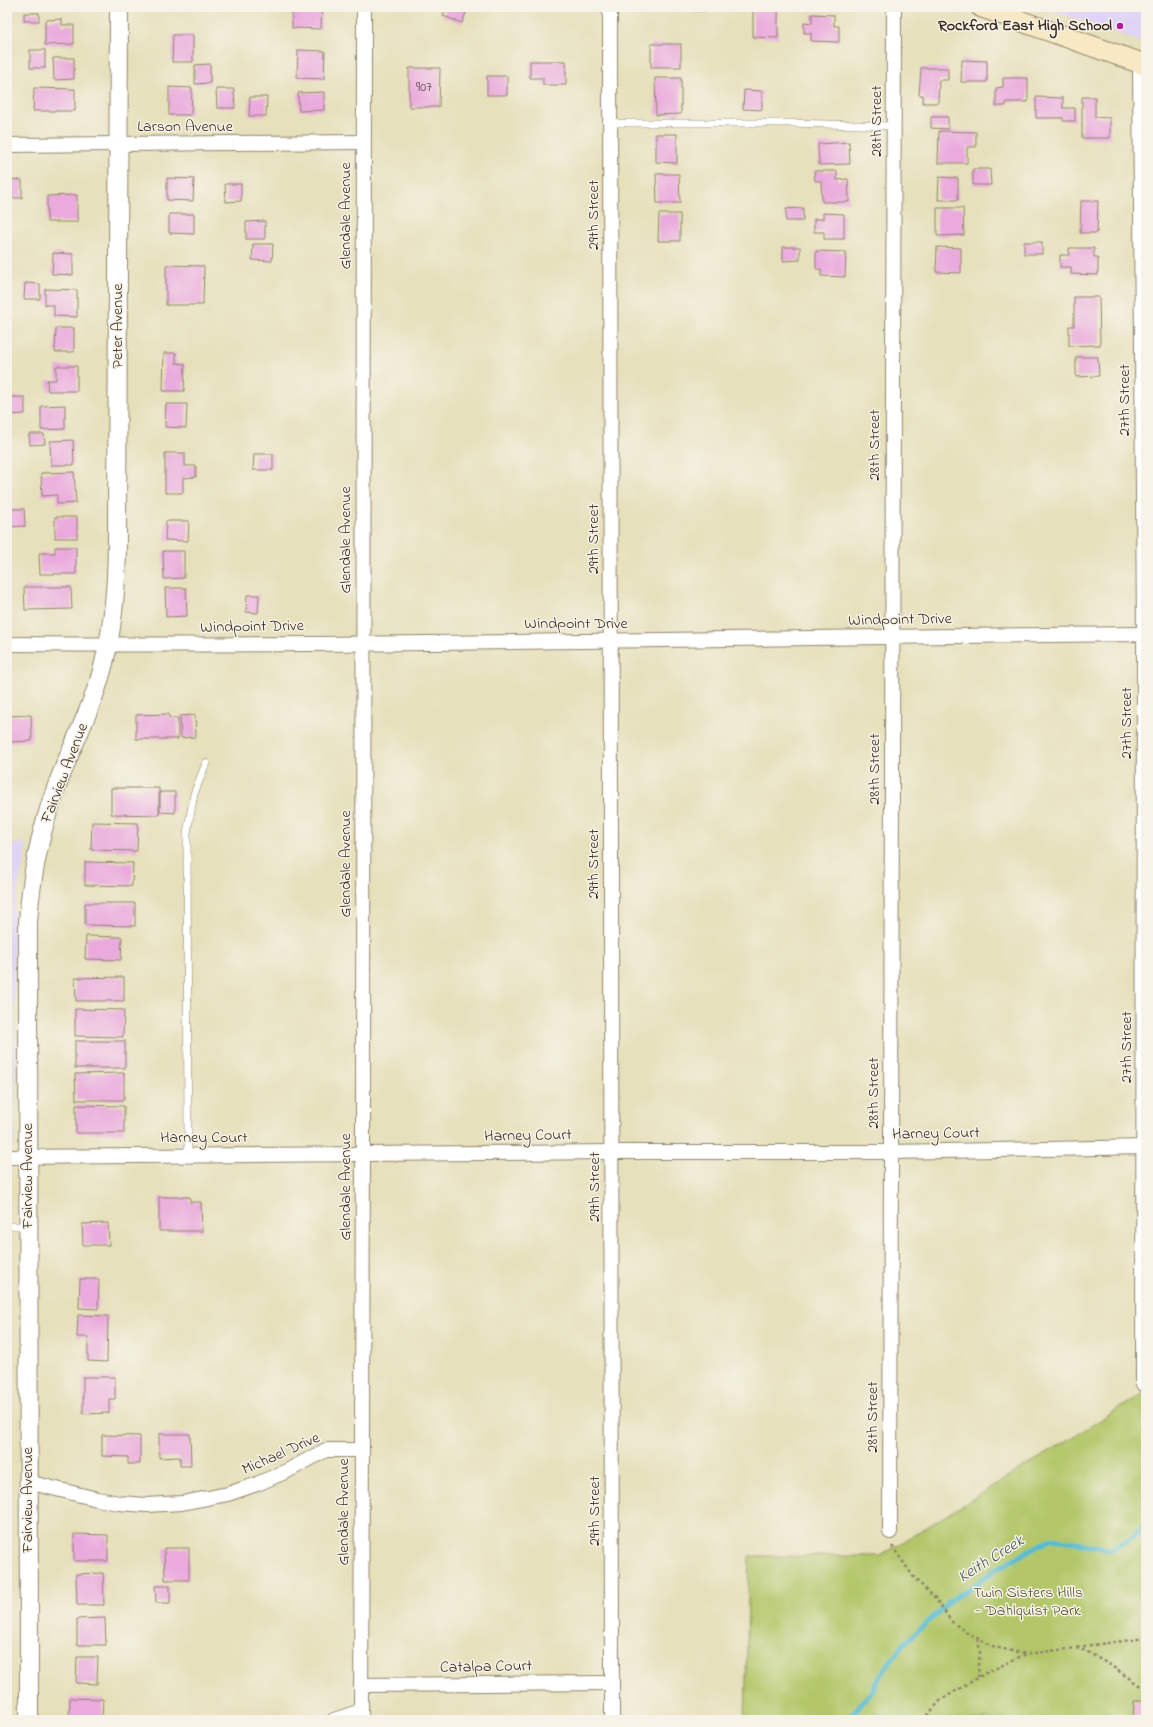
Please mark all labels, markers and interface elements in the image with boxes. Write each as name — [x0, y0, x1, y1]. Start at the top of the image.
place label: Rockford East High School — [937, 14, 1112, 39]
marker: Rockford East High School — [1115, 21, 1125, 31]
house number: 907 — [416, 77, 432, 98]
street label: 28th Street — [865, 85, 889, 157]
street label: Larson Avenue — [137, 115, 234, 139]
street label: Glendale Avenue — [334, 162, 358, 270]
street label: 29th Street — [582, 179, 606, 250]
street label: Peter Avenue — [106, 283, 130, 368]
street label: 27th Street — [1113, 363, 1137, 436]
street label: 28th Street — [863, 409, 887, 481]
street label: Glendale Avenue — [334, 486, 358, 594]
street label: 29th Street — [582, 503, 606, 574]
street label: Windpoint Drive — [848, 607, 953, 633]
street label: Windpoint Drive — [524, 612, 629, 636]
street label: Windpoint Drive — [200, 614, 305, 640]
street label: 27th Street — [1115, 686, 1139, 759]
street label: Fairview Avenue — [35, 719, 95, 827]
street label: 28th Street — [863, 733, 887, 805]
street label: Glendale Avenue — [334, 810, 358, 918]
street label: 29th Street — [582, 828, 606, 899]
street label: 27th Street — [1115, 1010, 1139, 1083]
street label: 28th Street — [862, 1057, 886, 1129]
street label: Harney Court — [892, 1121, 981, 1147]
street label: Fairview Avenue — [16, 1122, 40, 1230]
street label: Harney Court — [484, 1123, 573, 1149]
street label: Harney Court — [160, 1126, 248, 1150]
street label: Glendale Avenue — [334, 1133, 358, 1241]
street label: 29th Street — [583, 1151, 607, 1222]
street label: 28th Street — [861, 1381, 885, 1453]
street label: Michael Drive — [238, 1426, 325, 1482]
street label: Fairview Avenue — [16, 1446, 40, 1554]
street label: Glendale Avenue — [332, 1458, 356, 1566]
street label: 29th Street — [583, 1475, 607, 1546]
water label: Keith Creek — [953, 1528, 1030, 1589]
park label: Twin Sisters Hills - Dahlquist Park — [973, 1581, 1083, 1623]
street label: Catalpa Court — [440, 1654, 533, 1680]

